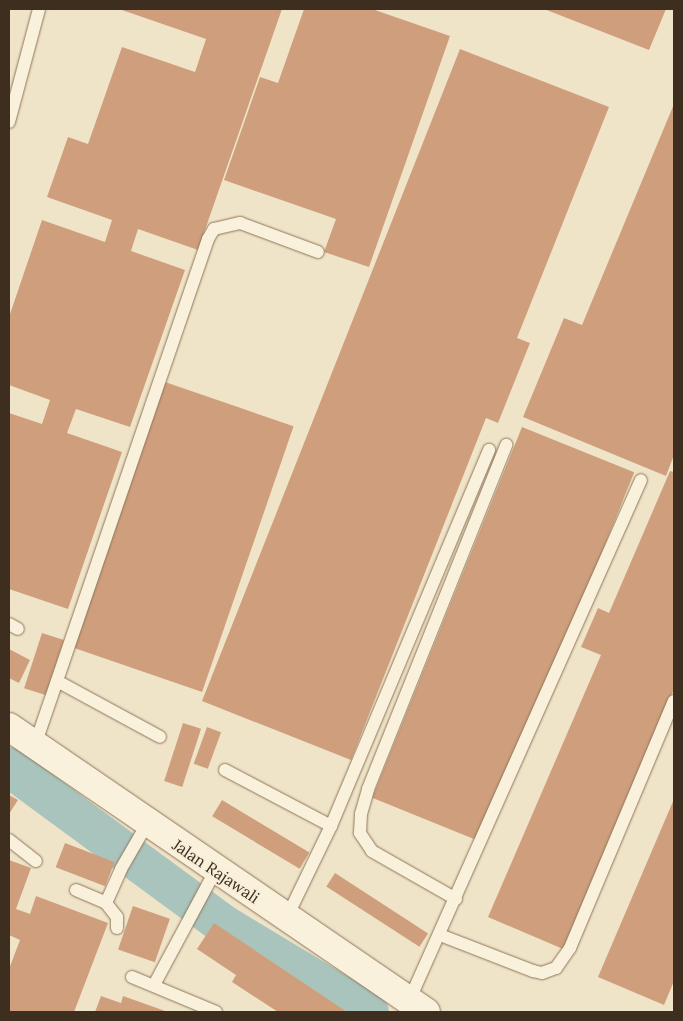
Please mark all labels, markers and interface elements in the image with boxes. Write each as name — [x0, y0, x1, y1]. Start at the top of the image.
street label: Jalan Rajawali — [169, 835, 263, 907]

